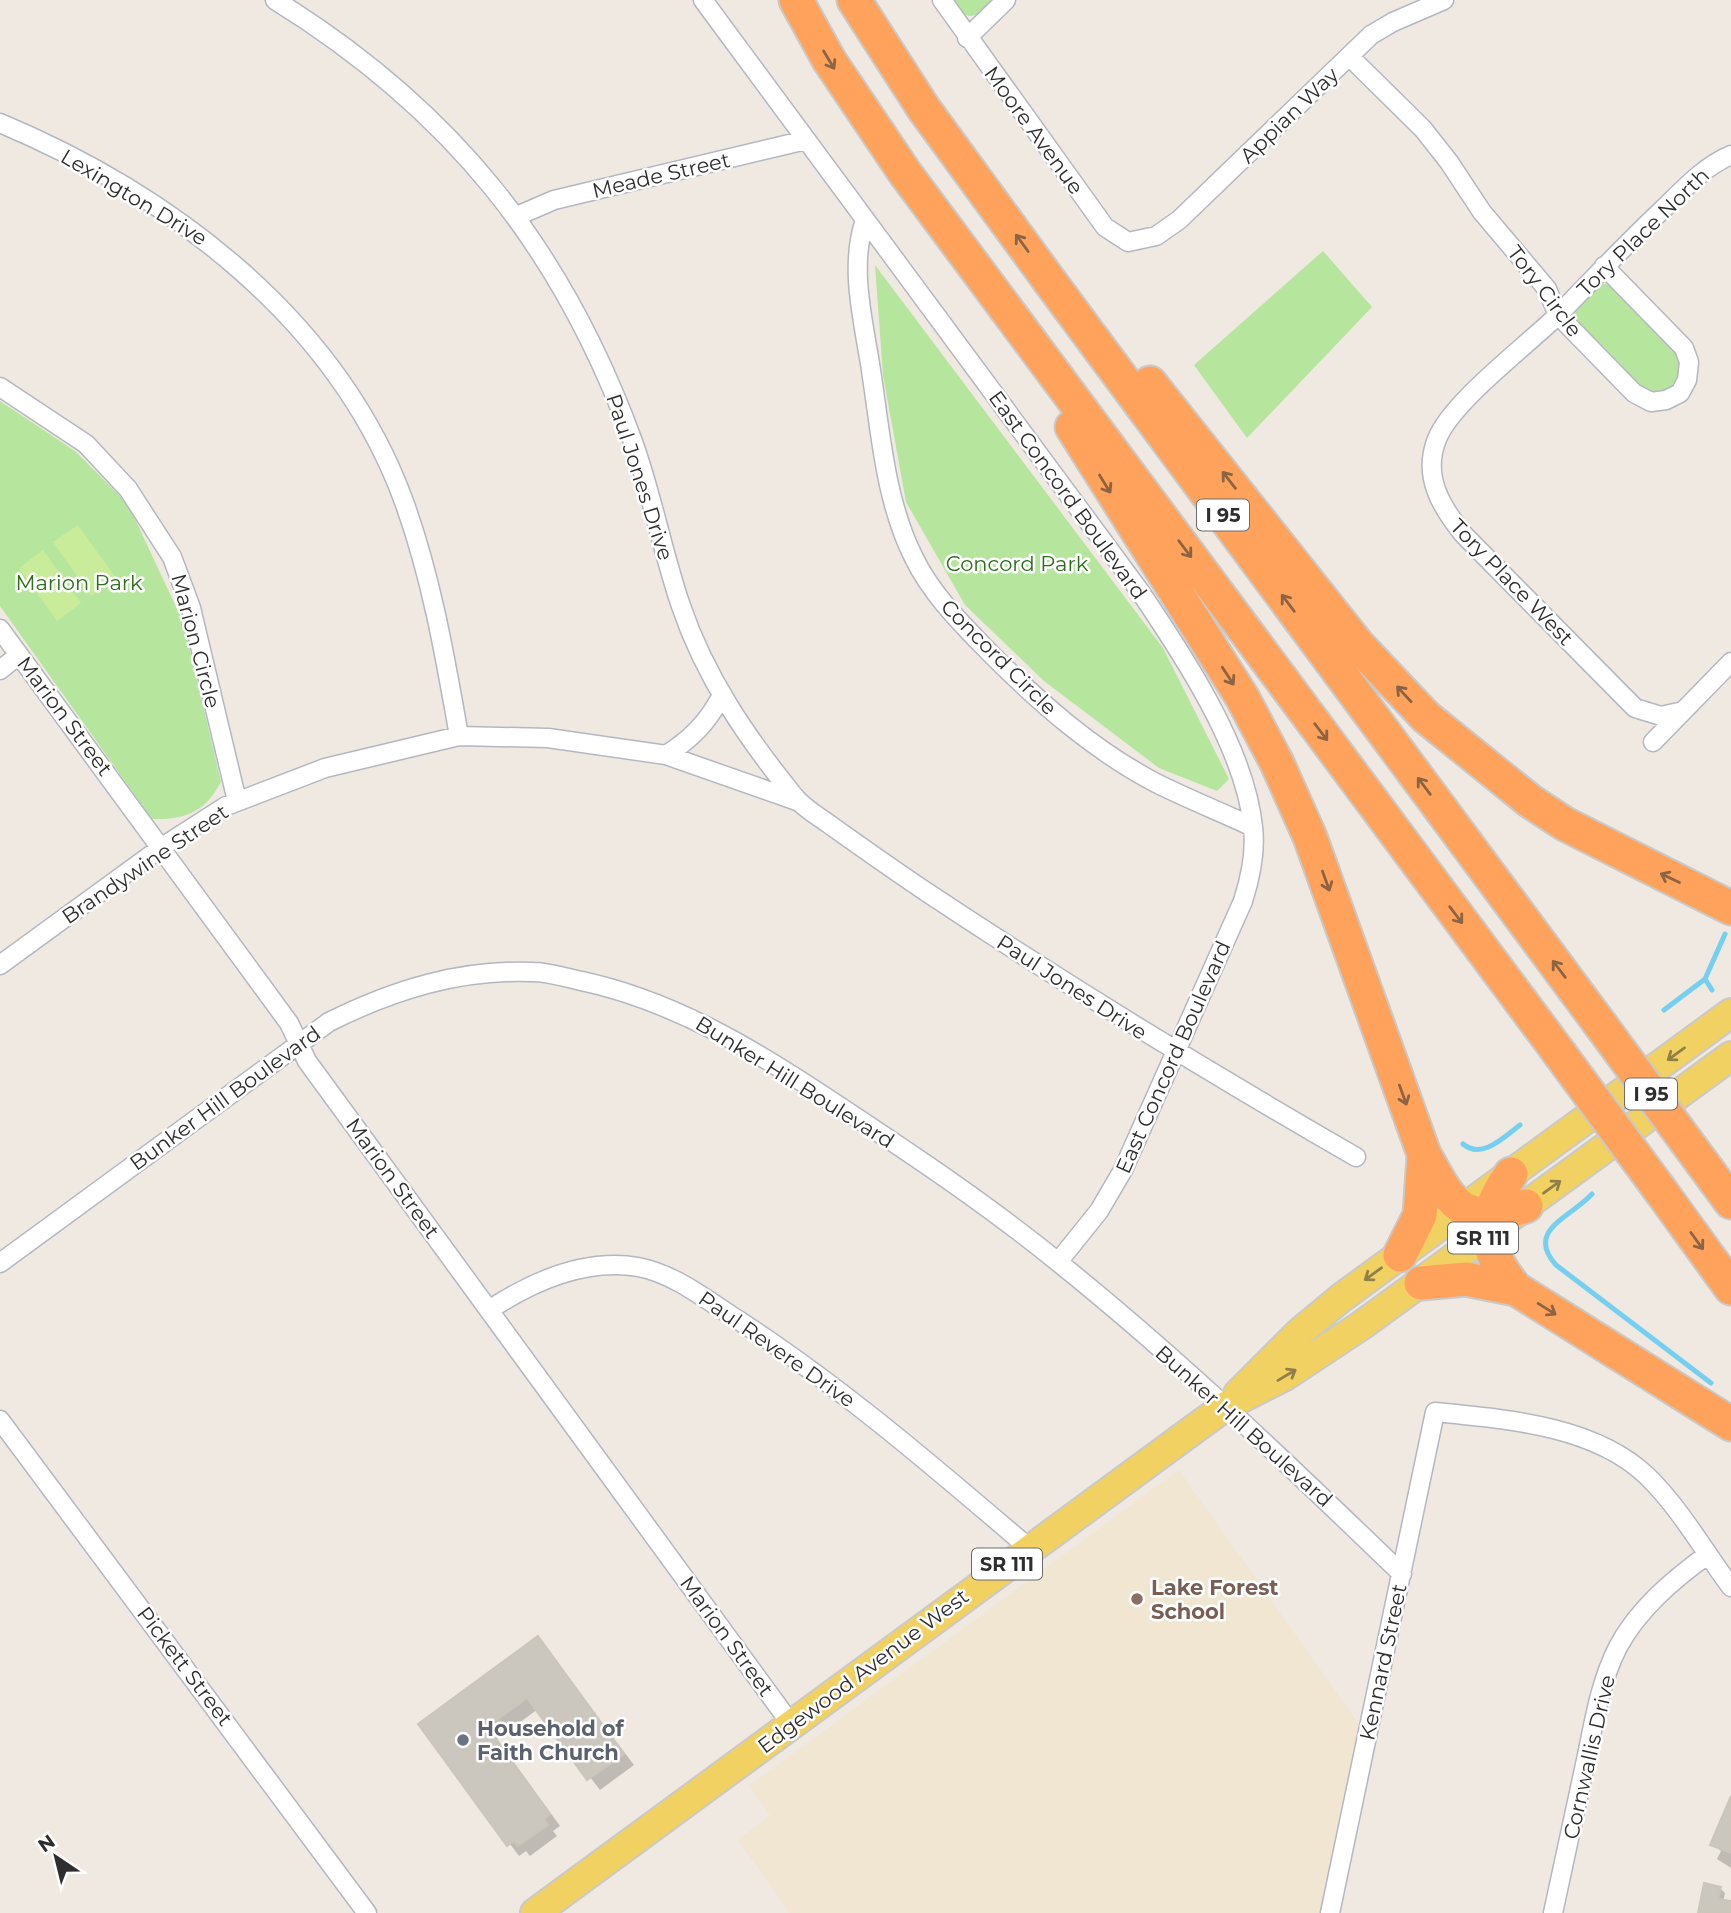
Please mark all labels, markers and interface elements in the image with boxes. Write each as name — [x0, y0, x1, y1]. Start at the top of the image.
one-way arrow — [822, 49, 836, 69]
street label: Moore Avenue — [979, 61, 1089, 199]
street label: Appian Way — [1235, 62, 1344, 168]
street label: Lexington Drive — [56, 144, 212, 250]
street label: Meade Street — [590, 147, 732, 203]
street label: Tory Place North — [1572, 163, 1714, 301]
one-way arrow — [1015, 234, 1029, 253]
street label: Tory Circle — [1503, 240, 1587, 342]
street label: East Concord Boulevard — [984, 386, 1152, 604]
street label: Paul Jones Drive — [601, 391, 679, 563]
one-way arrow — [1221, 471, 1236, 490]
one-way arrow — [1099, 474, 1113, 494]
road number: I 95 — [1197, 500, 1249, 530]
street label: Tory Place West — [1445, 514, 1579, 650]
one-way arrow — [1178, 539, 1193, 558]
park label: Concord Park — [946, 551, 1089, 576]
park label: Marion Park — [15, 570, 143, 595]
street label: Marion Circle — [166, 571, 226, 711]
street label: Concord Circle — [936, 594, 1062, 720]
one-way arrow — [1281, 595, 1296, 613]
street label: Marion Street — [12, 651, 118, 781]
one-way arrow — [1222, 665, 1236, 685]
one-way arrow — [1395, 686, 1412, 703]
one-way arrow — [1314, 722, 1328, 741]
one-way arrow — [1417, 777, 1431, 796]
street label: Brandywine Street — [57, 799, 233, 929]
one-way arrow — [1321, 869, 1333, 891]
one-way arrow — [1660, 871, 1681, 884]
one-way arrow — [1449, 905, 1464, 924]
street label: Paul Jones Drive — [992, 929, 1152, 1045]
street label: East Concord Boulevard — [1110, 937, 1236, 1177]
one-way arrow — [1552, 960, 1567, 979]
street label: Bunker Hill Boulevard — [691, 1011, 899, 1153]
street label: Bunker Hill Boulevard — [125, 1020, 325, 1176]
one-way arrow — [1667, 1046, 1686, 1061]
road number: I 95 — [1625, 1078, 1677, 1110]
one-way arrow — [1397, 1083, 1410, 1105]
street label: Marion Street — [341, 1113, 445, 1243]
one-way arrow — [1542, 1179, 1561, 1194]
road number: SR 111 — [1448, 1222, 1518, 1254]
one-way arrow — [1690, 1231, 1704, 1250]
one-way arrow — [1365, 1267, 1383, 1282]
street label: Paul Revere Drive — [694, 1286, 860, 1412]
one-way arrow — [1537, 1302, 1557, 1316]
street label: Bunker Hill Boulevard — [1150, 1340, 1338, 1512]
one-way arrow — [1276, 1367, 1296, 1381]
road number: SR 111 — [972, 1548, 1042, 1580]
street label: Marion Street — [675, 1571, 779, 1701]
place label: Lake Forest School — [1151, 1575, 1278, 1624]
street label: Kennard Street — [1354, 1582, 1412, 1742]
street label: Edgewood Avenue West — [753, 1584, 973, 1758]
marker: Lake Forest School — [1129, 1591, 1145, 1607]
street label: Pickett Street — [132, 1601, 238, 1731]
street label: Cornwallis Drive — [1558, 1672, 1620, 1842]
place label: Household of Faith Church — [477, 1716, 624, 1765]
marker: Household of Faith Church — [455, 1732, 471, 1748]
north arrow — [21, 1822, 91, 1892]
text: N — [34, 1830, 59, 1857]

